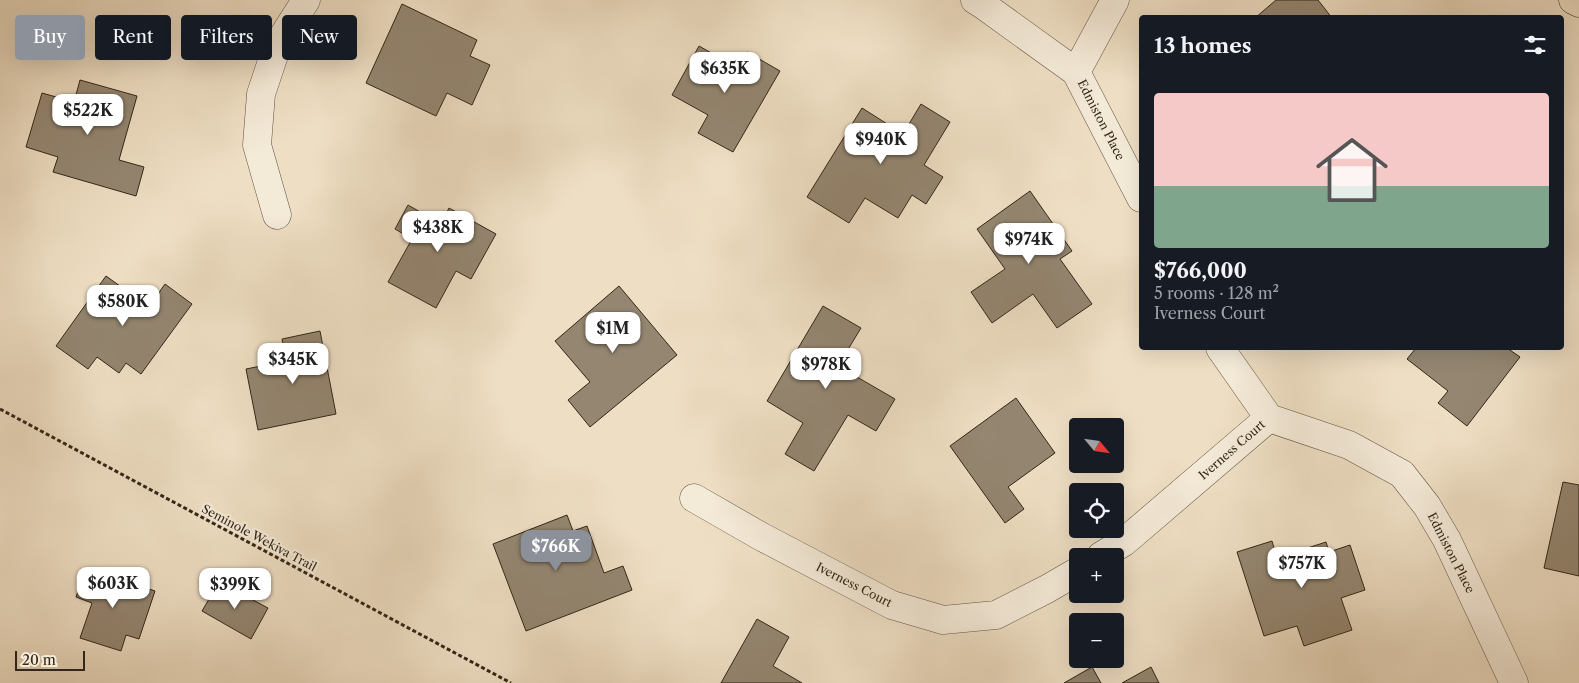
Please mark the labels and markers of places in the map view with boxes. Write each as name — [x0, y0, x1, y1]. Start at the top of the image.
pin: $635K — [690, 52, 760, 94]
pin: $522K — [53, 94, 123, 136]
pin: $940K — [846, 122, 916, 165]
pin: $438K — [403, 210, 473, 253]
pin: $974K — [994, 222, 1064, 265]
pin: $580K — [88, 284, 158, 327]
pin: $1M — [589, 312, 637, 354]
pin: $345K — [258, 342, 328, 385]
pin: $978K — [791, 348, 861, 390]
pin: $766K — [521, 530, 591, 572]
pin: $757K — [1267, 546, 1337, 589]
pin: $603K — [78, 566, 148, 609]
pin: $399K — [200, 568, 270, 610]

